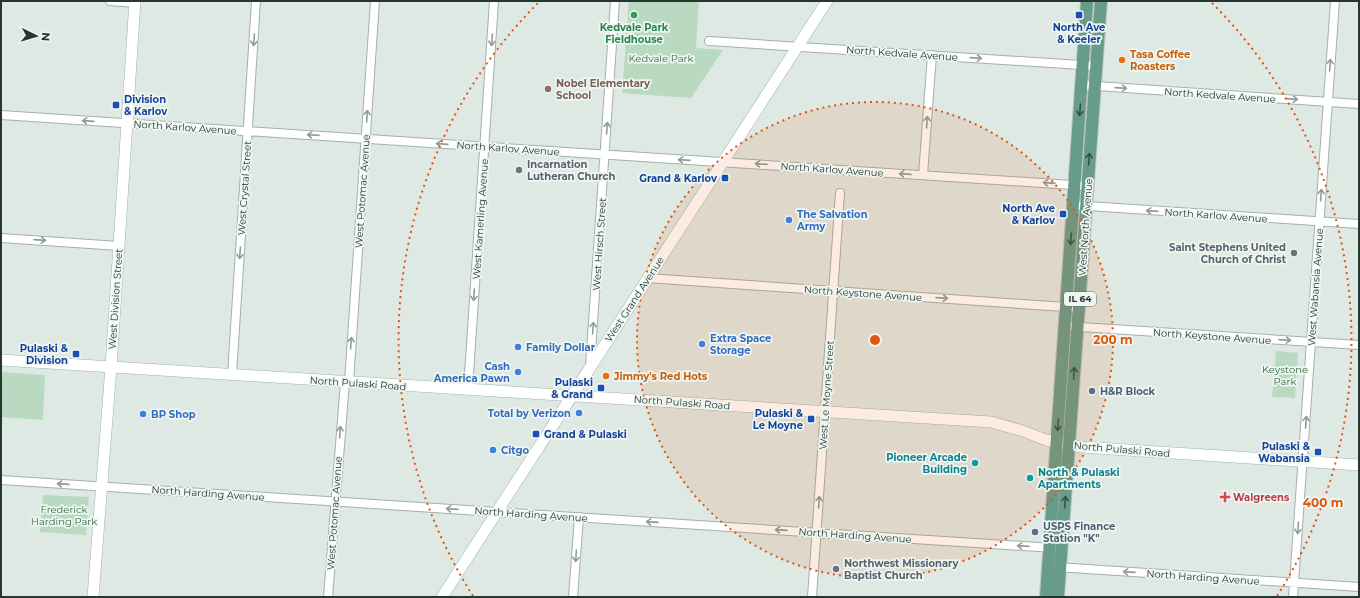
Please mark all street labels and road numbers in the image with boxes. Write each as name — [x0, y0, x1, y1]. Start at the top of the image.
street label: North Kedvale Avenue — [846, 43, 958, 64]
street label: North Kedvale Avenue — [1164, 85, 1276, 106]
street label: North Karlov Avenue — [133, 117, 237, 138]
street label: West Potomac Avenue — [352, 134, 373, 248]
street label: North Karlov Avenue — [456, 138, 560, 159]
street label: West Crystal Street — [235, 140, 254, 236]
street label: West Kamerling Avenue — [470, 158, 491, 280]
street label: North Karlov Avenue — [780, 159, 884, 180]
street label: West North Avenue — [1076, 178, 1095, 276]
street label: West Hirsch Street — [590, 197, 609, 291]
street label: North Karlov Avenue — [1164, 205, 1268, 226]
street label: West Wabansia Avenue — [1305, 228, 1326, 346]
street label: West Division Street — [106, 248, 125, 350]
street label: West Grand Avenue — [602, 254, 667, 344]
street label: North Keystone Avenue — [803, 283, 922, 304]
road number: IL 64 — [1064, 292, 1096, 306]
street label: North Keystone Avenue — [1152, 326, 1271, 347]
street label: West Le Moyne Street — [816, 340, 837, 450]
street label: North Pulaski Road — [309, 374, 407, 393]
street label: North Pulaski Road — [633, 393, 731, 412]
street label: North Pulaski Road — [1073, 439, 1171, 460]
street label: West Potomac Avenue — [324, 456, 345, 570]
street label: North Harding Avenue — [151, 483, 265, 504]
street label: North Harding Avenue — [474, 504, 588, 525]
street label: North Harding Avenue — [798, 525, 912, 546]
street label: North Harding Avenue — [1146, 567, 1260, 588]

